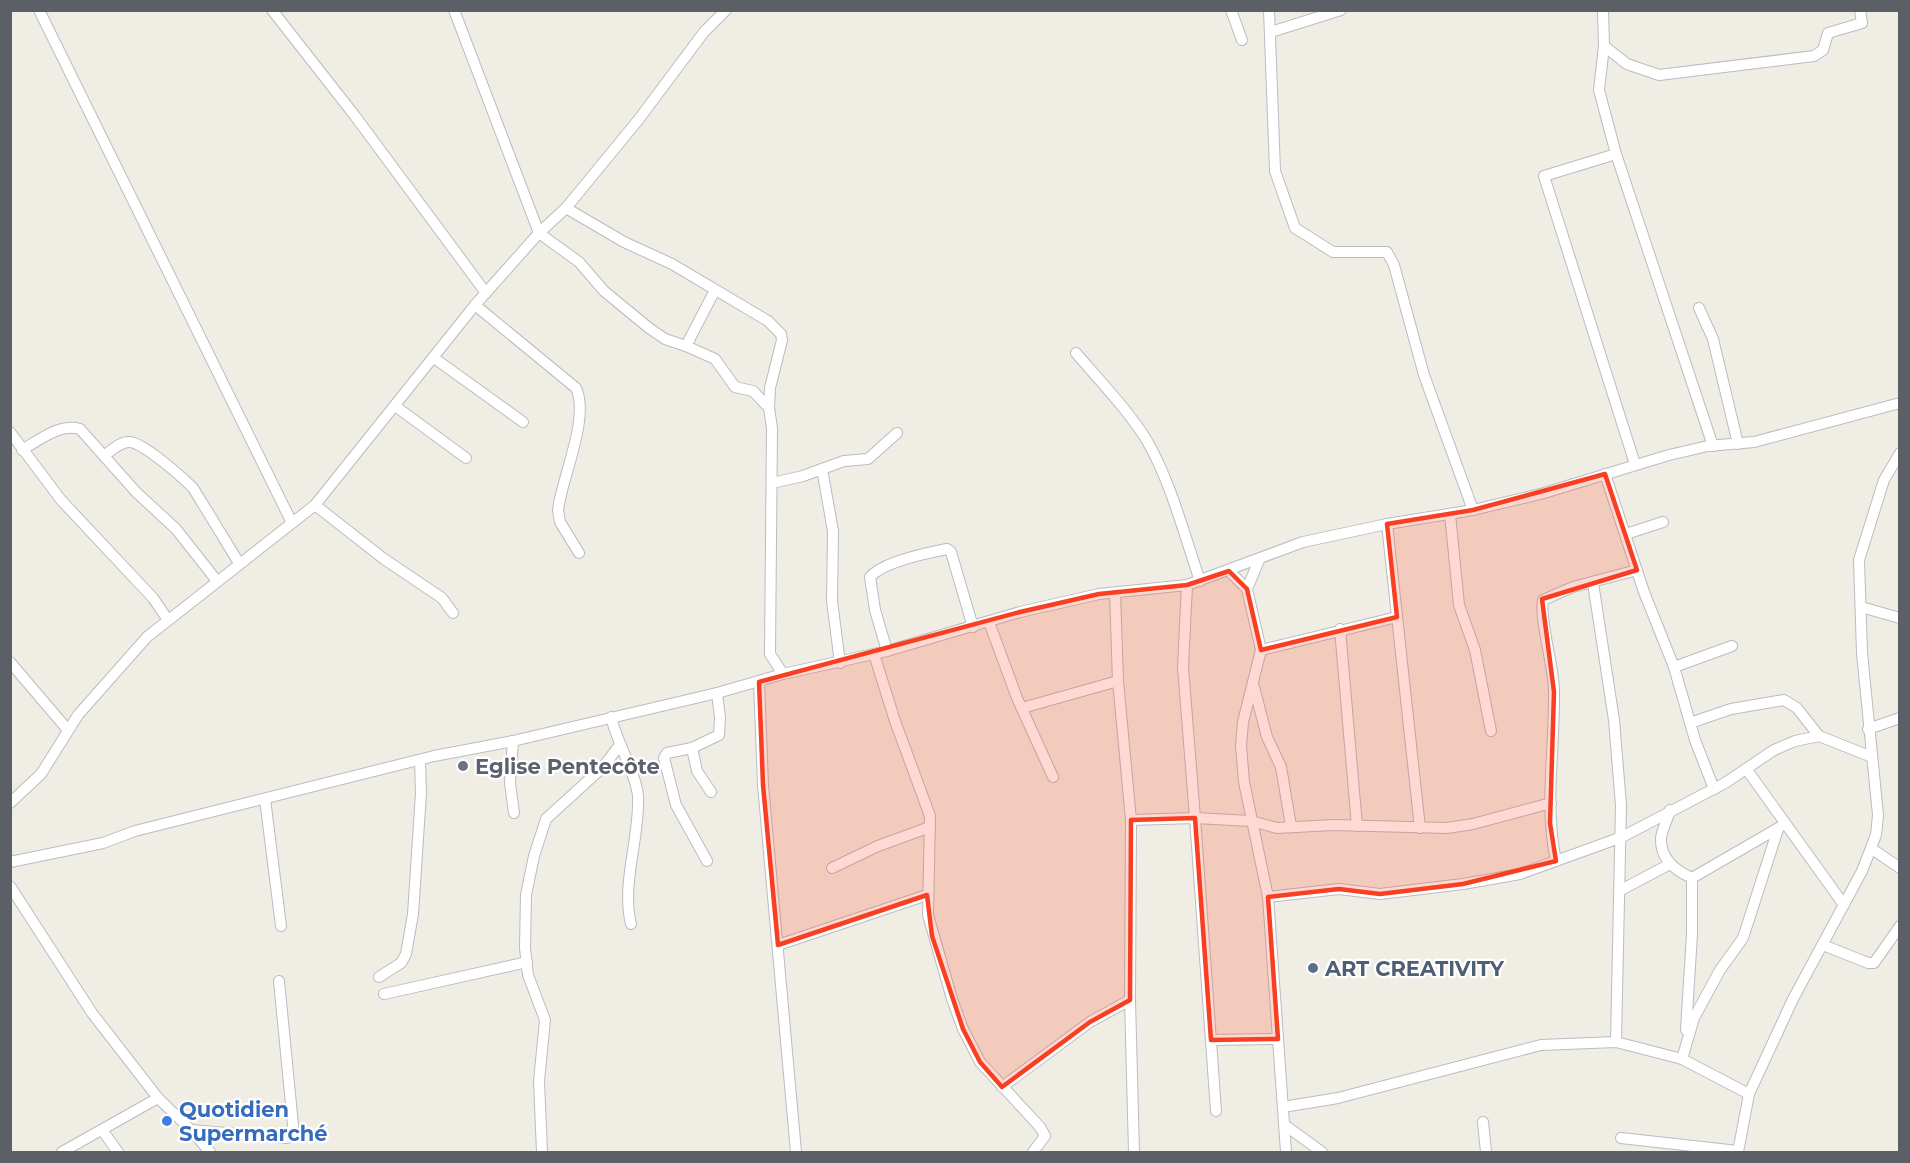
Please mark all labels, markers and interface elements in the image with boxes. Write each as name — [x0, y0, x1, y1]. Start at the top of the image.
place label: Eglise Pentecôte — [475, 754, 660, 779]
marker: Eglise Pentecôte — [456, 759, 470, 773]
place label: ART CREATIVITY — [1324, 956, 1505, 981]
marker: ART CREATIVITY — [1306, 961, 1320, 975]
place label: Quotidien Supermarché — [179, 1097, 328, 1146]
marker: Quotidien Supermarché — [160, 1114, 174, 1128]

